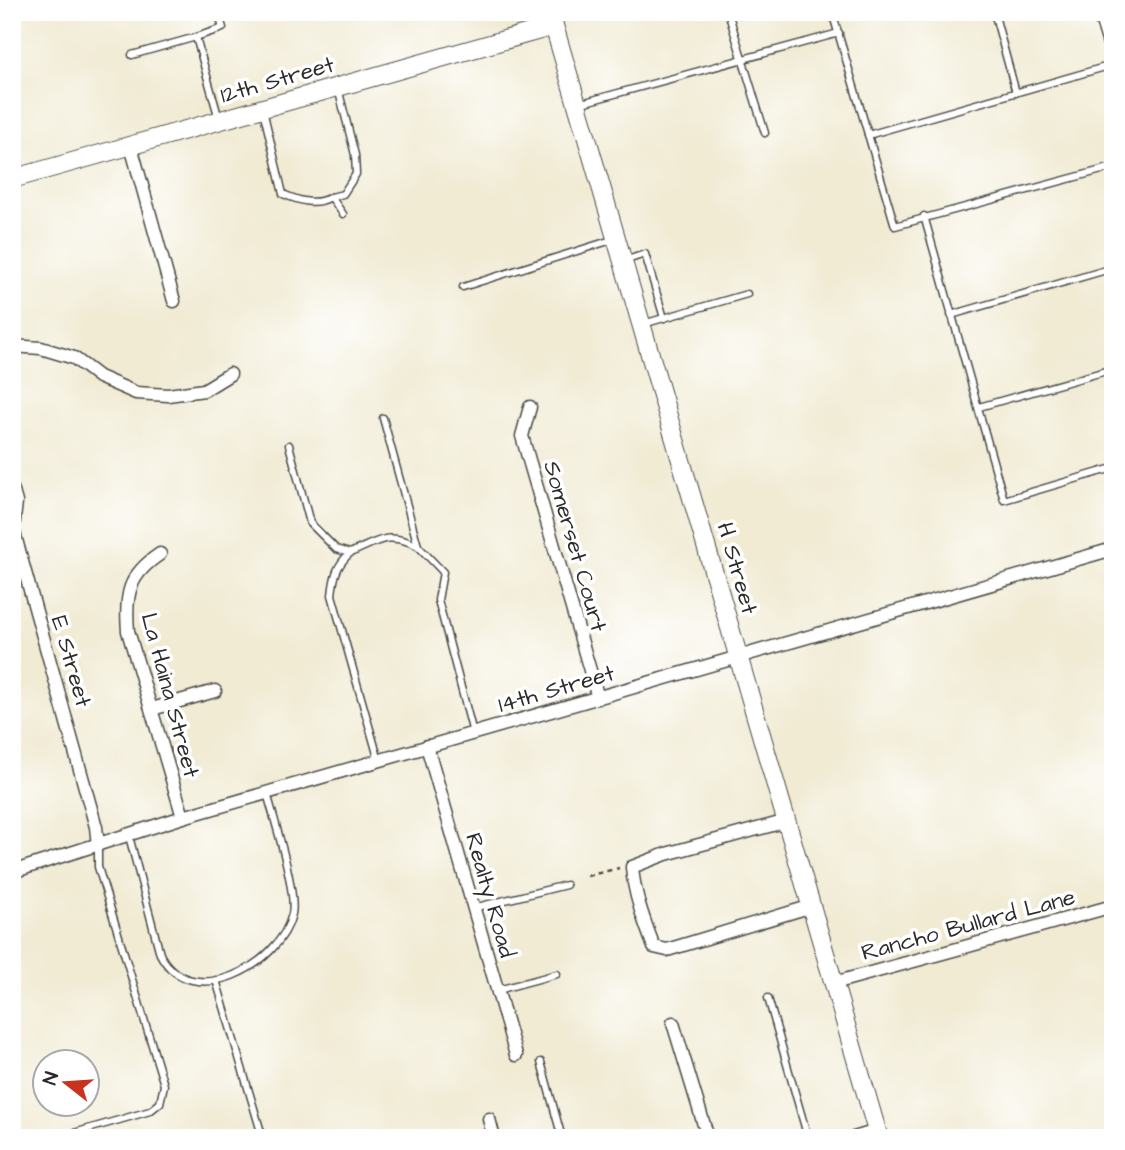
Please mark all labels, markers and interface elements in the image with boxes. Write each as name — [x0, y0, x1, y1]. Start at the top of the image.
street label: 12th Street — [217, 48, 339, 111]
street label: Somerset Court — [535, 457, 615, 636]
street label: H Street — [709, 519, 766, 619]
street label: La Haina Street — [133, 609, 208, 782]
street label: E Street — [43, 612, 100, 711]
street label: 14th Street — [494, 657, 619, 721]
street label: Realty Road — [456, 829, 523, 962]
street label: Rancho Bullard Lane — [858, 881, 1079, 969]
north arrow — [32, 1048, 102, 1118]
text: N — [37, 1069, 66, 1088]

